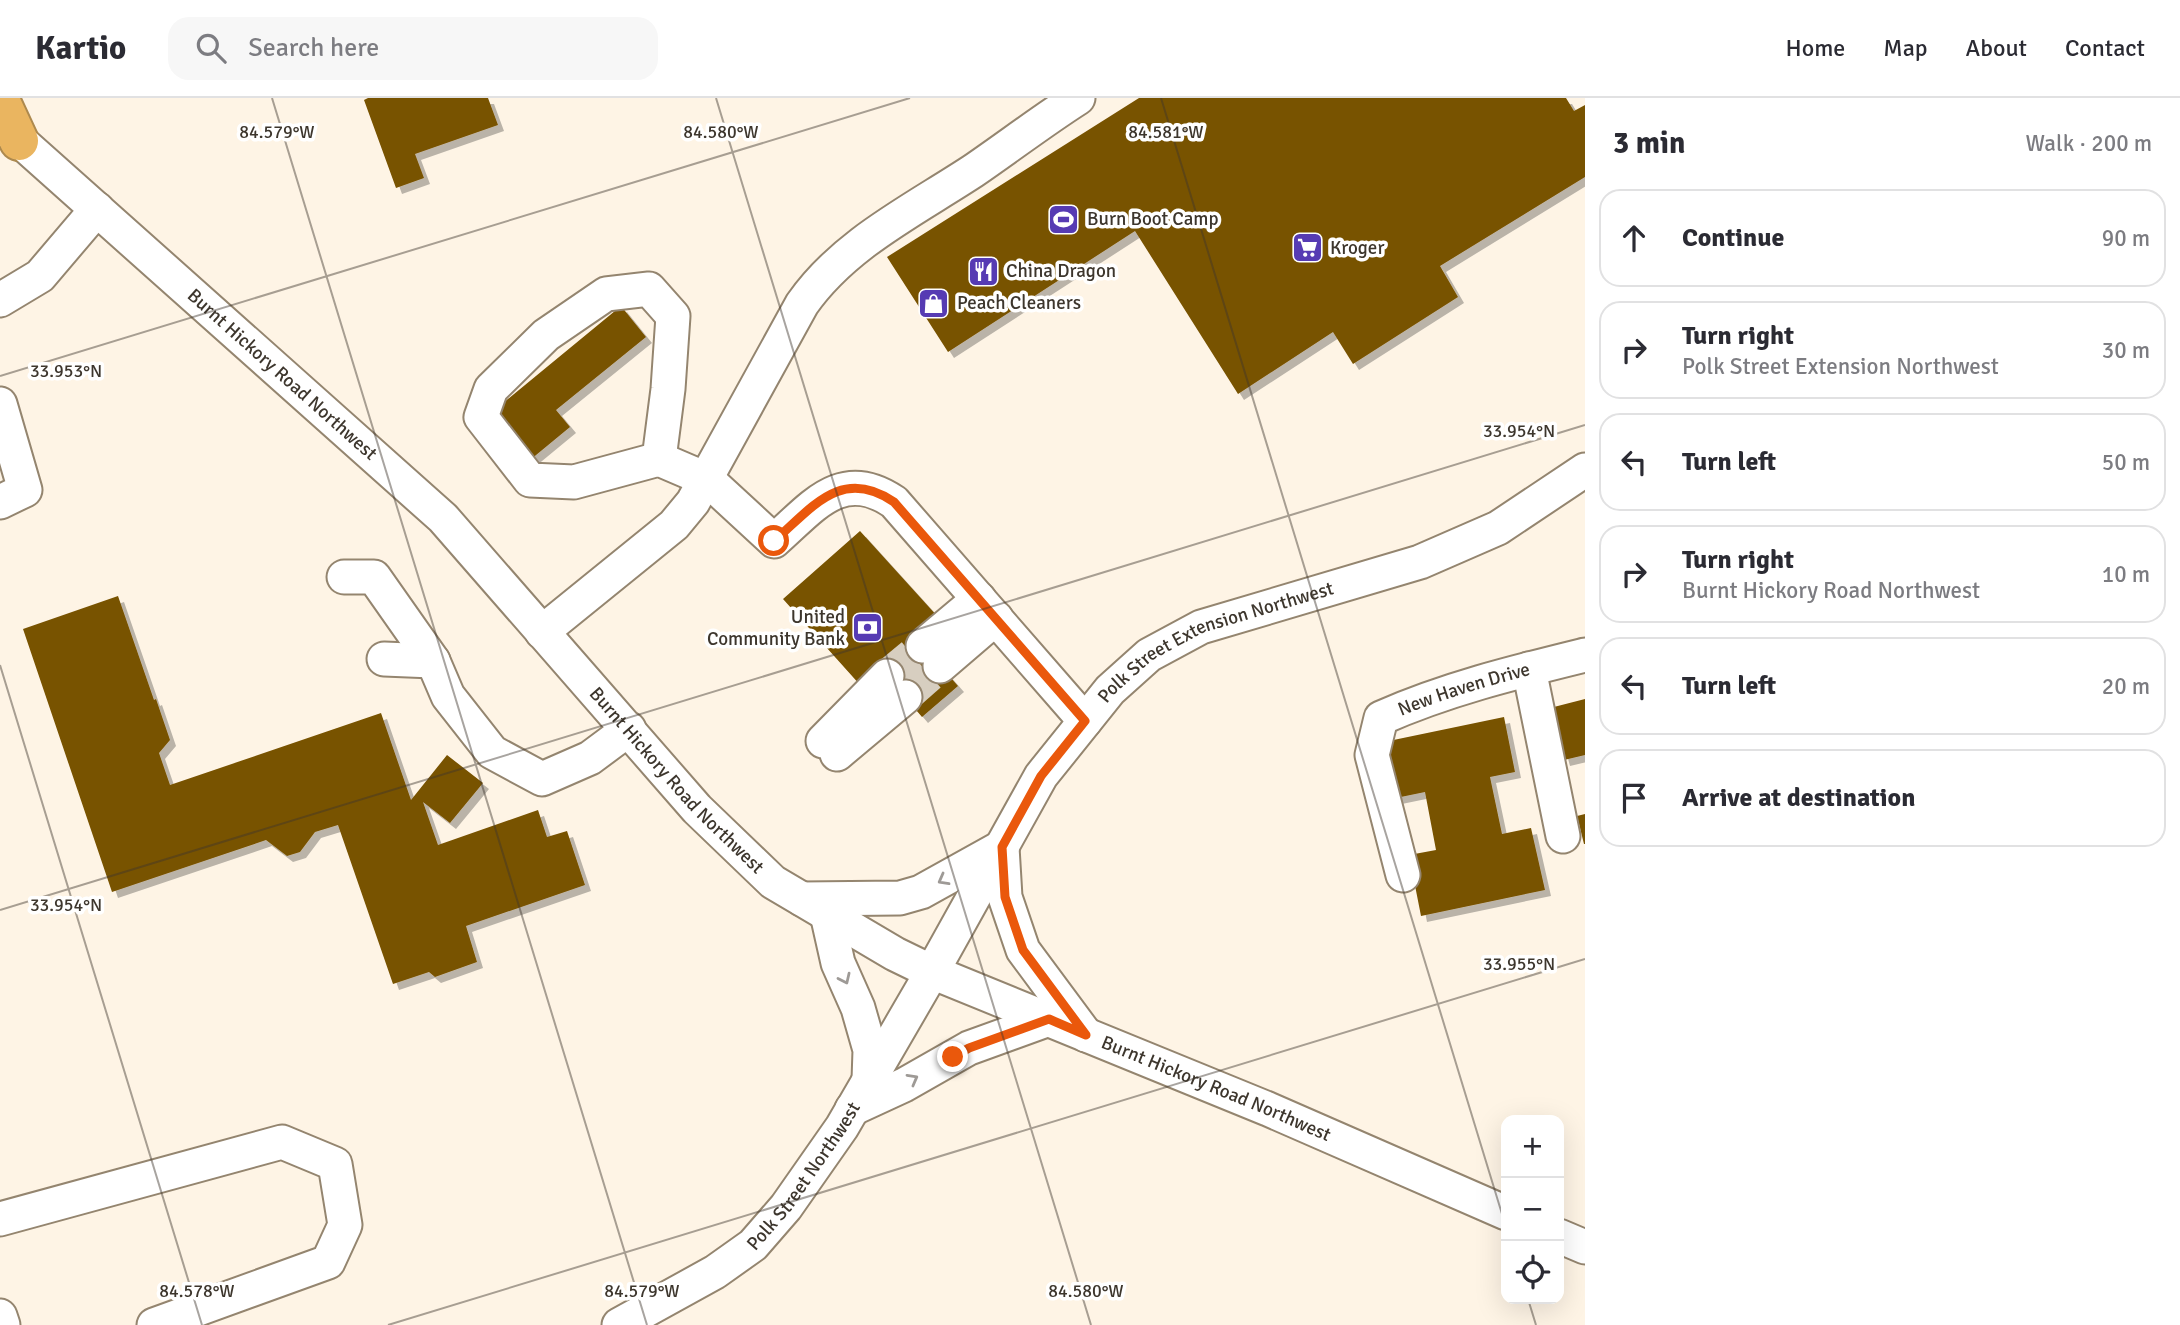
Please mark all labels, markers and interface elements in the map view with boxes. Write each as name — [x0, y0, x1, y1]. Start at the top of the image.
search box — [168, 17, 658, 80]
text: Kartio — [35, 28, 126, 69]
icon: search — [192, 29, 230, 67]
text: Search here — [248, 32, 379, 64]
text: Home — [1785, 33, 1845, 63]
text: Map — [1883, 33, 1928, 63]
text: About — [1966, 33, 2027, 63]
text: Contact — [2065, 33, 2145, 63]
text: 84.579°W — [239, 121, 315, 143]
text: 84.580°W — [683, 121, 759, 143]
text: 84.581°W — [1128, 121, 1204, 143]
text: 3 min — [1613, 125, 1685, 162]
text: Walk · 200 m — [2026, 129, 2152, 158]
sports icon: Burn Boot Camp — [1047, 202, 1081, 236]
place label: Burn Boot Camp — [1087, 207, 1219, 231]
icon: ahead — [1615, 219, 1653, 257]
text: Continue — [1682, 222, 1784, 254]
text: 90 m — [2102, 224, 2150, 253]
supermarket icon: Kroger — [1290, 231, 1324, 265]
place label: Kroger — [1330, 236, 1384, 260]
restaurant icon: China Dragon — [966, 254, 1000, 288]
place label: China Dragon — [1006, 259, 1116, 283]
street label: Burnt Hickory Road Northwest — [182, 284, 382, 466]
shop icon: Peach Cleaners — [917, 286, 951, 320]
place label: Peach Cleaners — [957, 291, 1081, 315]
text: Turn right — [1682, 320, 1794, 352]
icon: right — [1615, 331, 1653, 369]
text: 30 m — [2102, 336, 2150, 365]
text: Polk Street Extension Northwest — [1682, 352, 1999, 381]
text: 33.953°N — [30, 360, 102, 382]
text: 33.954°N — [1483, 420, 1555, 442]
icon: left — [1615, 443, 1653, 481]
text: Turn left — [1682, 446, 1776, 478]
text: 50 m — [2102, 448, 2150, 477]
route start — [758, 525, 789, 556]
text: Turn right — [1682, 544, 1794, 576]
icon: right — [1615, 555, 1653, 593]
text: 10 m — [2102, 560, 2150, 589]
street label: Polk Street Extension Northwest — [1092, 576, 1337, 708]
text: Burnt Hickory Road Northwest — [1682, 576, 1980, 605]
place label: United Community Bank — [707, 605, 845, 651]
bank icon: United Community Bank — [851, 611, 885, 645]
street label: New Haven Drive — [1394, 657, 1533, 722]
icon: left — [1615, 667, 1653, 705]
text: Turn left — [1682, 670, 1776, 702]
text: 20 m — [2102, 672, 2150, 701]
street label: Burnt Hickory Road Northwest — [584, 682, 769, 879]
icon: arrive — [1615, 779, 1653, 817]
text: Arrive at destination — [1682, 782, 1915, 814]
one-way arrow — [937, 872, 950, 885]
text: 33.954°N — [30, 894, 102, 916]
text: 33.955°N — [1483, 953, 1555, 975]
one-way arrow — [837, 972, 851, 984]
street label: Burnt Hickory Road Northwest — [1098, 1030, 1335, 1147]
route end — [937, 1041, 968, 1072]
one-way arrow — [906, 1074, 918, 1087]
street label: Polk Street Northwest — [742, 1098, 866, 1255]
map controls — [1501, 1115, 1564, 1304]
button: + — [1501, 1115, 1564, 1178]
button: − — [1501, 1178, 1564, 1241]
button: locate — [1501, 1241, 1564, 1304]
text: 84.578°W — [159, 1280, 235, 1302]
text: 84.579°W — [604, 1280, 680, 1302]
text: 84.580°W — [1048, 1280, 1124, 1302]

